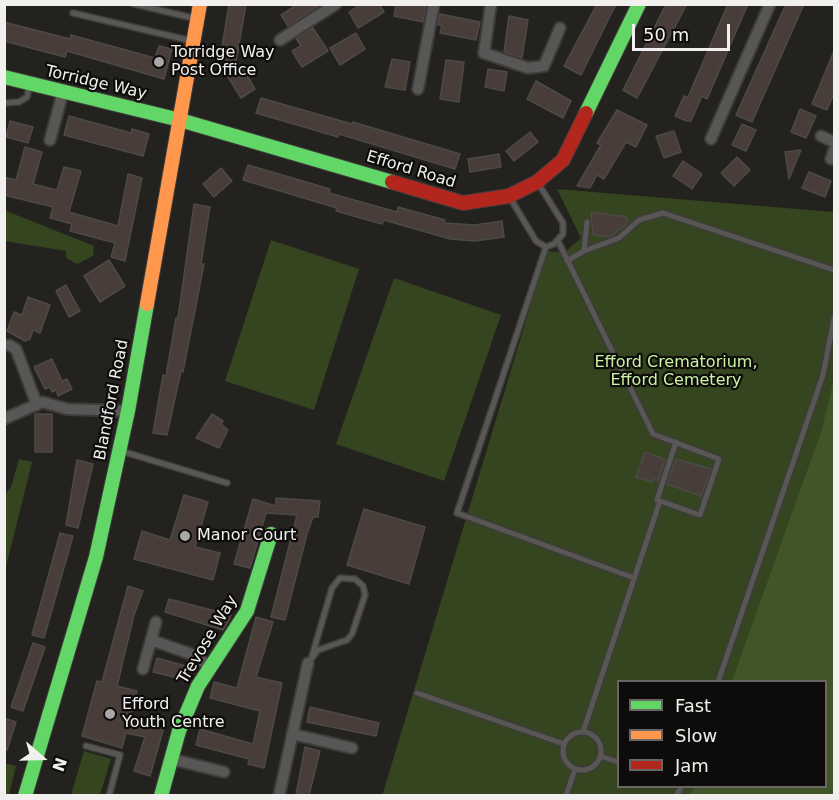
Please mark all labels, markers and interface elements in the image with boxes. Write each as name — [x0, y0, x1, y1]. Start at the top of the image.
scale bar — [635, 12, 732, 50]
text: 50 m — [643, 24, 689, 45]
place label: Torridge Way Post Office — [171, 43, 274, 81]
marker: Torridge Way Post Office — [152, 55, 166, 69]
street label: Torridge Way — [43, 62, 149, 104]
street label: Efford Road — [364, 147, 458, 193]
street label: Blandford Road — [91, 338, 133, 462]
park label: Efford Crematorium, Efford Cemetery — [595, 353, 757, 391]
place label: Manor Court — [197, 526, 296, 546]
marker: Manor Court — [178, 529, 192, 543]
street label: Trevose Way — [174, 592, 242, 688]
legend — [617, 680, 827, 788]
place label: Efford Youth Centre — [122, 695, 225, 733]
text: Fast — [675, 695, 711, 716]
marker: Efford Youth Centre — [103, 707, 117, 721]
text: Slow — [675, 725, 717, 746]
north arrow — [12, 728, 72, 788]
text: N — [48, 755, 71, 774]
text: Jam — [675, 755, 709, 776]

